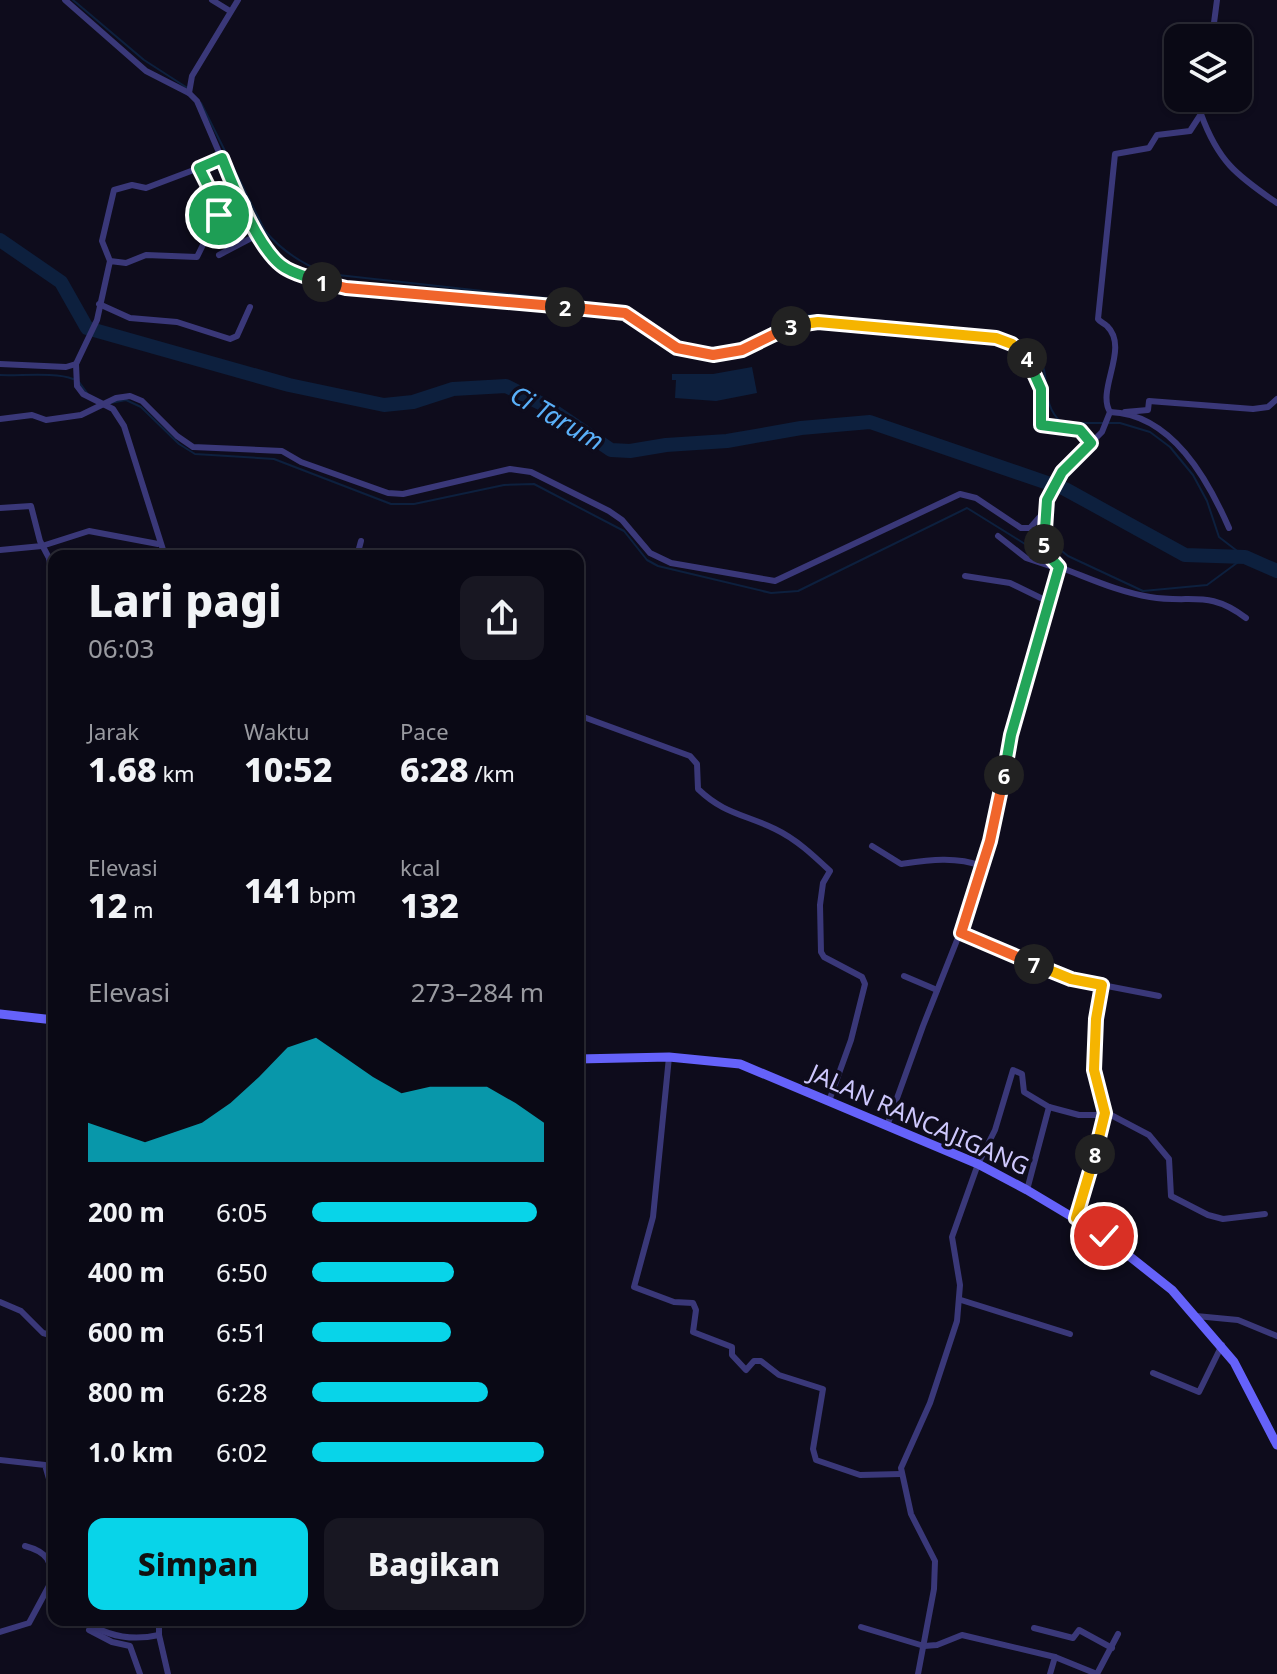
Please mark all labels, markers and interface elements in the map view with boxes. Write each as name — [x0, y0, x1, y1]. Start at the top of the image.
map controls — [1164, 24, 1252, 112]
button: layers — [1164, 24, 1252, 112]
pin — [185, 181, 253, 249]
icon: arrive — [197, 193, 241, 237]
pin: 1 — [302, 262, 342, 302]
text: 1 — [316, 267, 328, 297]
pin: 2 — [545, 287, 585, 327]
text: 2 — [559, 292, 571, 322]
pin: 3 — [771, 306, 811, 346]
text: 3 — [785, 311, 797, 341]
pin: 4 — [1007, 338, 1047, 378]
text: 4 — [1021, 343, 1033, 373]
water label: Ci Tarum — [504, 376, 611, 458]
pin: 5 — [1024, 524, 1064, 564]
text: 5 — [1038, 529, 1050, 559]
text: Lari pagi — [88, 570, 282, 630]
button: share — [460, 576, 544, 660]
text: 06:03 — [88, 630, 154, 666]
text: Jarak — [88, 716, 139, 746]
text: Waktu — [244, 716, 310, 746]
text: Pace — [400, 716, 449, 746]
text: 1.68 — [88, 746, 157, 792]
text: 10:52 — [244, 746, 332, 792]
text: 6:28 — [400, 746, 469, 792]
pin: 6 — [984, 755, 1024, 795]
text: km — [157, 758, 195, 788]
text: /km — [469, 758, 515, 788]
text: 6 — [998, 760, 1010, 790]
text: Elevasi — [88, 852, 158, 882]
text: kcal — [400, 852, 440, 882]
text: 141 — [244, 867, 303, 913]
text: bpm — [303, 879, 356, 909]
text: 12 — [88, 882, 127, 928]
text: 132 — [400, 882, 459, 928]
text: m — [127, 894, 154, 924]
pin: 7 — [1014, 944, 1054, 984]
text: 7 — [1028, 949, 1040, 979]
text: Elevasi — [88, 974, 170, 1010]
text: 273–284 m — [411, 974, 544, 1010]
street label: JALAN RANCAJIGANG — [802, 1054, 1035, 1182]
pin: 8 — [1075, 1134, 1115, 1174]
text: 8 — [1089, 1139, 1101, 1169]
text: 200 m — [88, 1194, 165, 1230]
text: 6:05 — [216, 1194, 268, 1230]
pin — [1070, 1202, 1138, 1270]
icon: check — [1082, 1214, 1126, 1258]
text: 400 m — [88, 1254, 165, 1290]
text: 6:50 — [216, 1254, 268, 1290]
text: 600 m — [88, 1314, 165, 1350]
text: 6:51 — [216, 1314, 268, 1350]
text: 800 m — [88, 1374, 165, 1410]
text: 6:28 — [216, 1374, 268, 1410]
text: 1.0 km — [88, 1434, 173, 1470]
text: 6:02 — [216, 1434, 268, 1470]
button: Simpan — [88, 1518, 308, 1610]
button: Bagikan — [324, 1518, 544, 1610]

